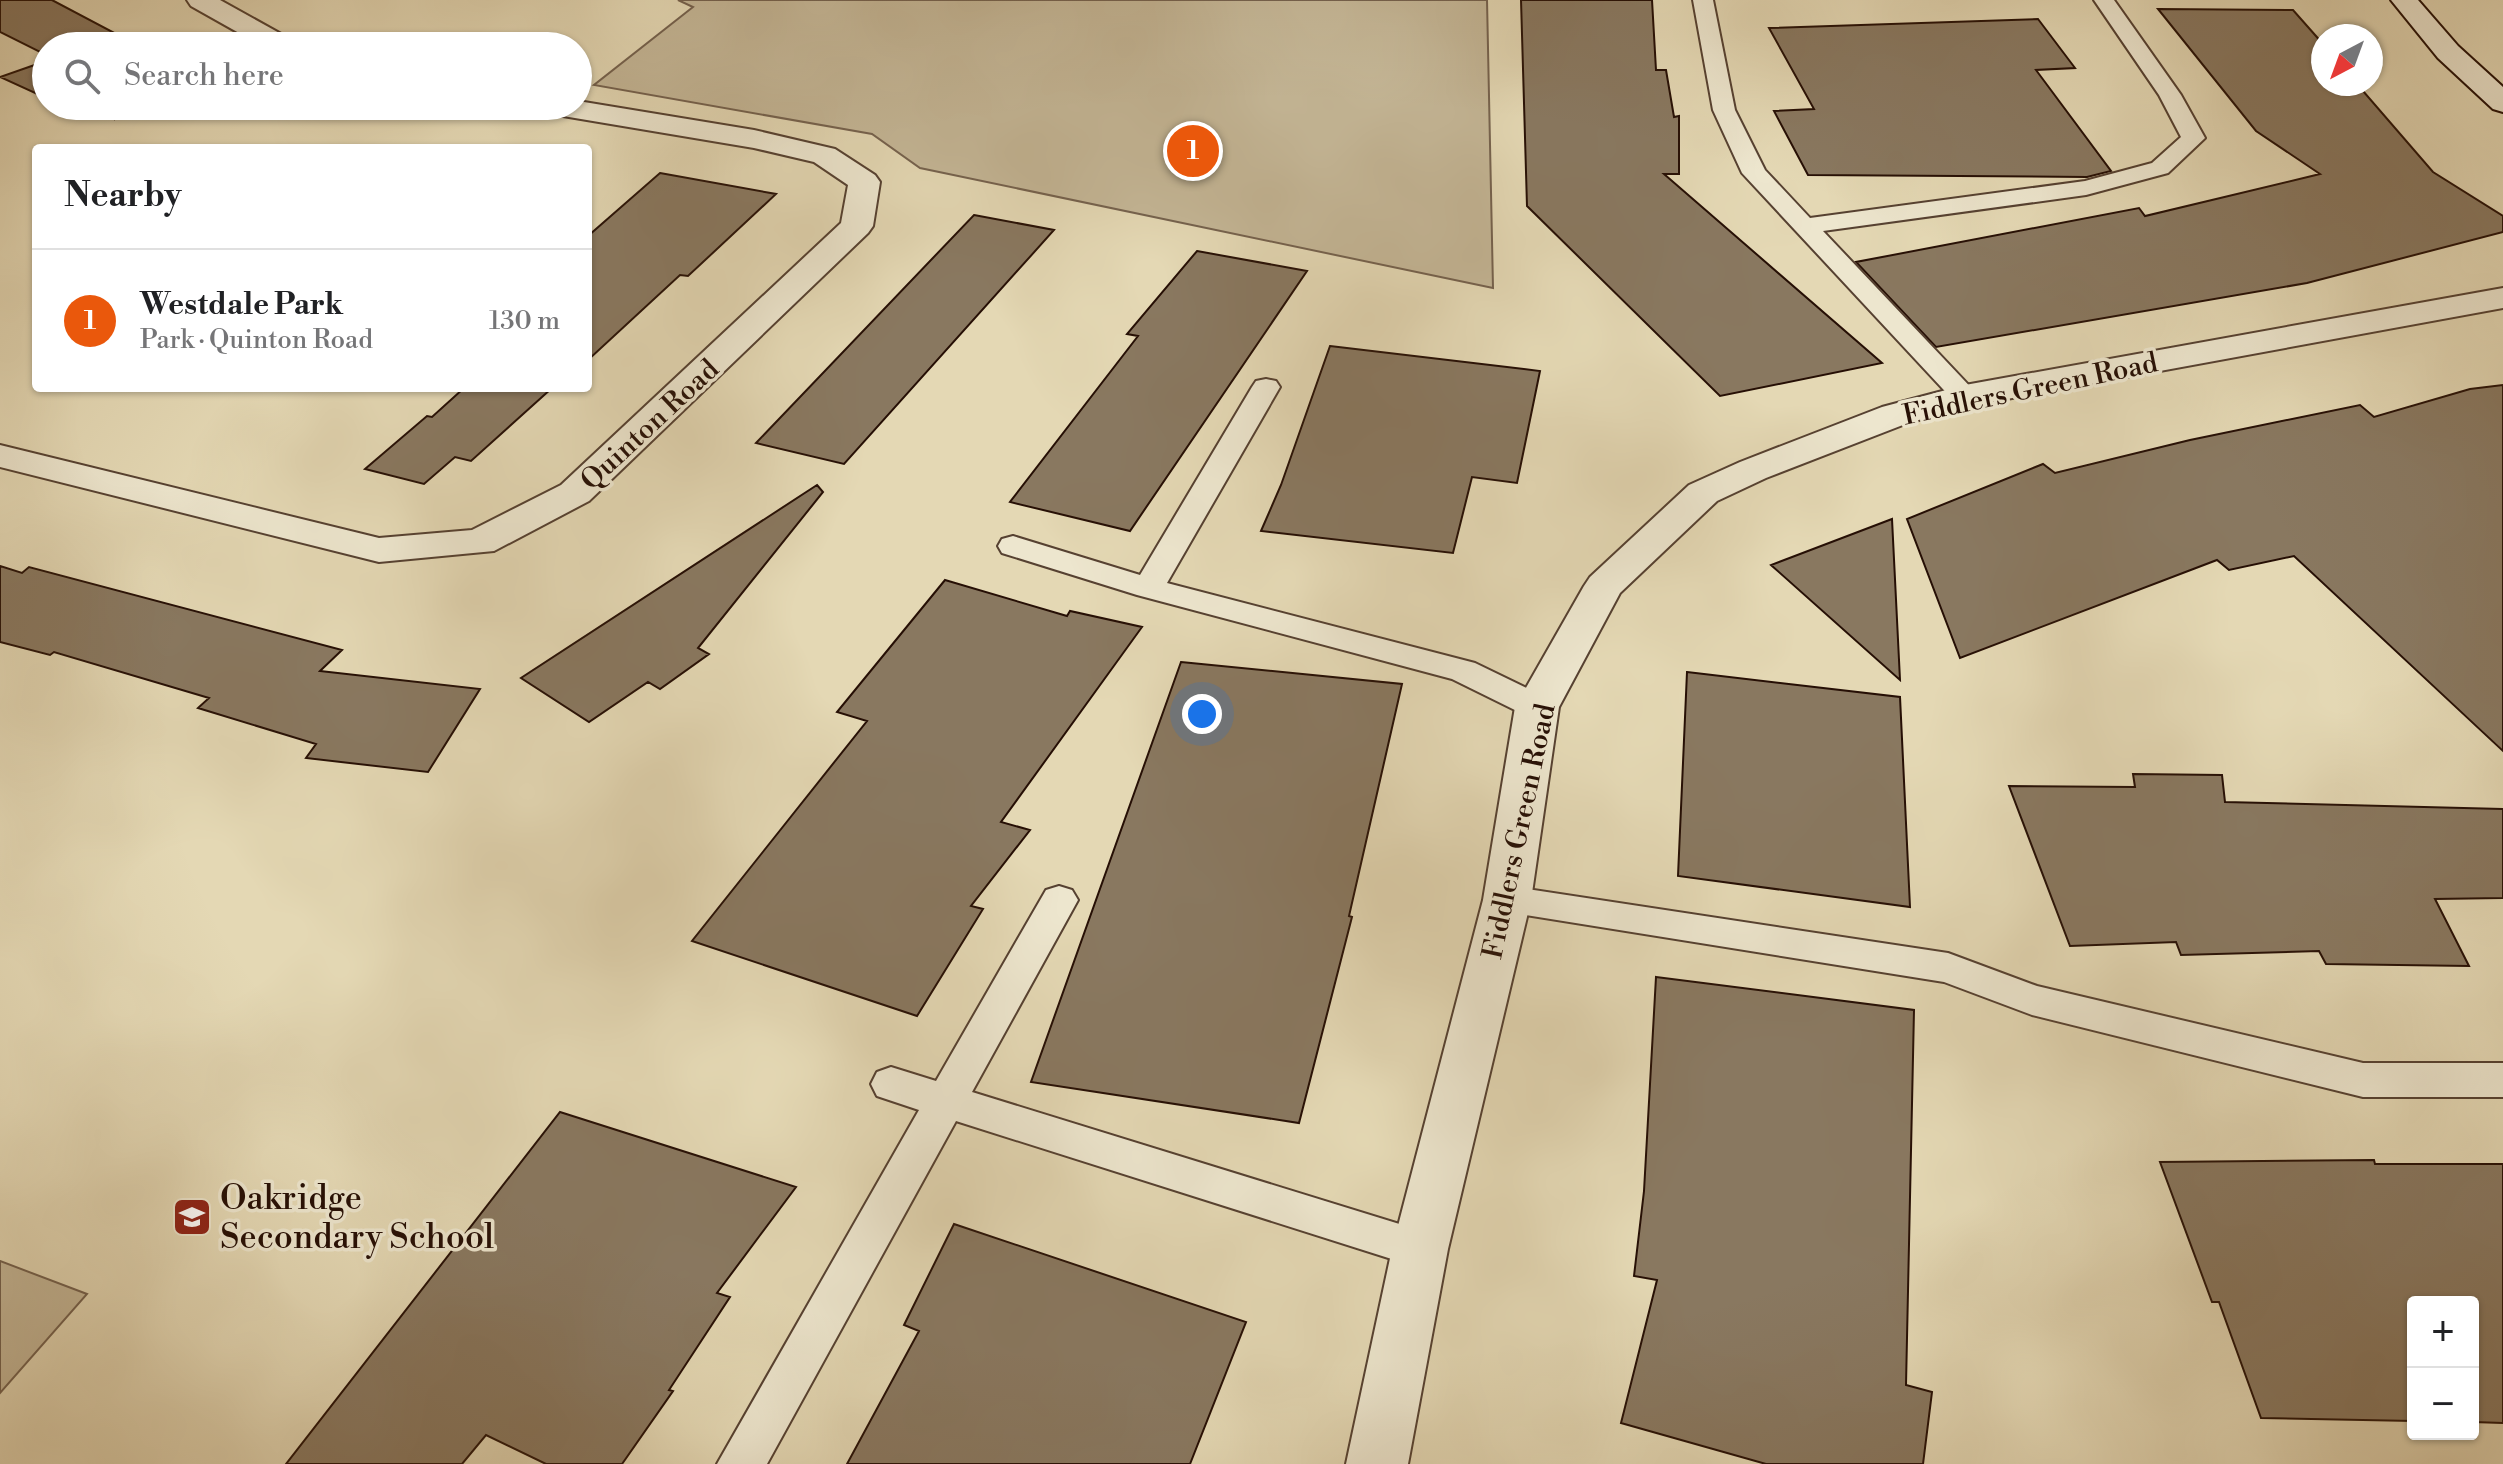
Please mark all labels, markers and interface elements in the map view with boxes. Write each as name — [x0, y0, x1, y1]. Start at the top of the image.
north arrow — [2311, 24, 2383, 96]
search box — [32, 32, 592, 120]
icon: search — [60, 54, 104, 98]
text: Search here — [124, 57, 284, 95]
pin: 1 — [1167, 121, 1219, 181]
text: Nearby — [64, 175, 182, 217]
text: Westdale Park — [140, 286, 343, 324]
text: 1 — [84, 305, 96, 337]
text: 130 m — [489, 305, 560, 337]
text: Park · Quinton Road — [140, 324, 373, 356]
street label: Fiddlers Green Road — [1900, 345, 2161, 434]
street label: Quinton Road — [574, 352, 727, 498]
your location — [1182, 694, 1222, 734]
street label: Fiddlers Green Road — [1475, 700, 1564, 962]
place label: Oakridge Secondary School — [220, 1178, 494, 1259]
school or university icon: Oakridge Secondary School — [171, 1196, 213, 1238]
map controls — [2407, 1296, 2479, 1440]
button: + — [2407, 1296, 2479, 1368]
button: − — [2407, 1368, 2479, 1440]

